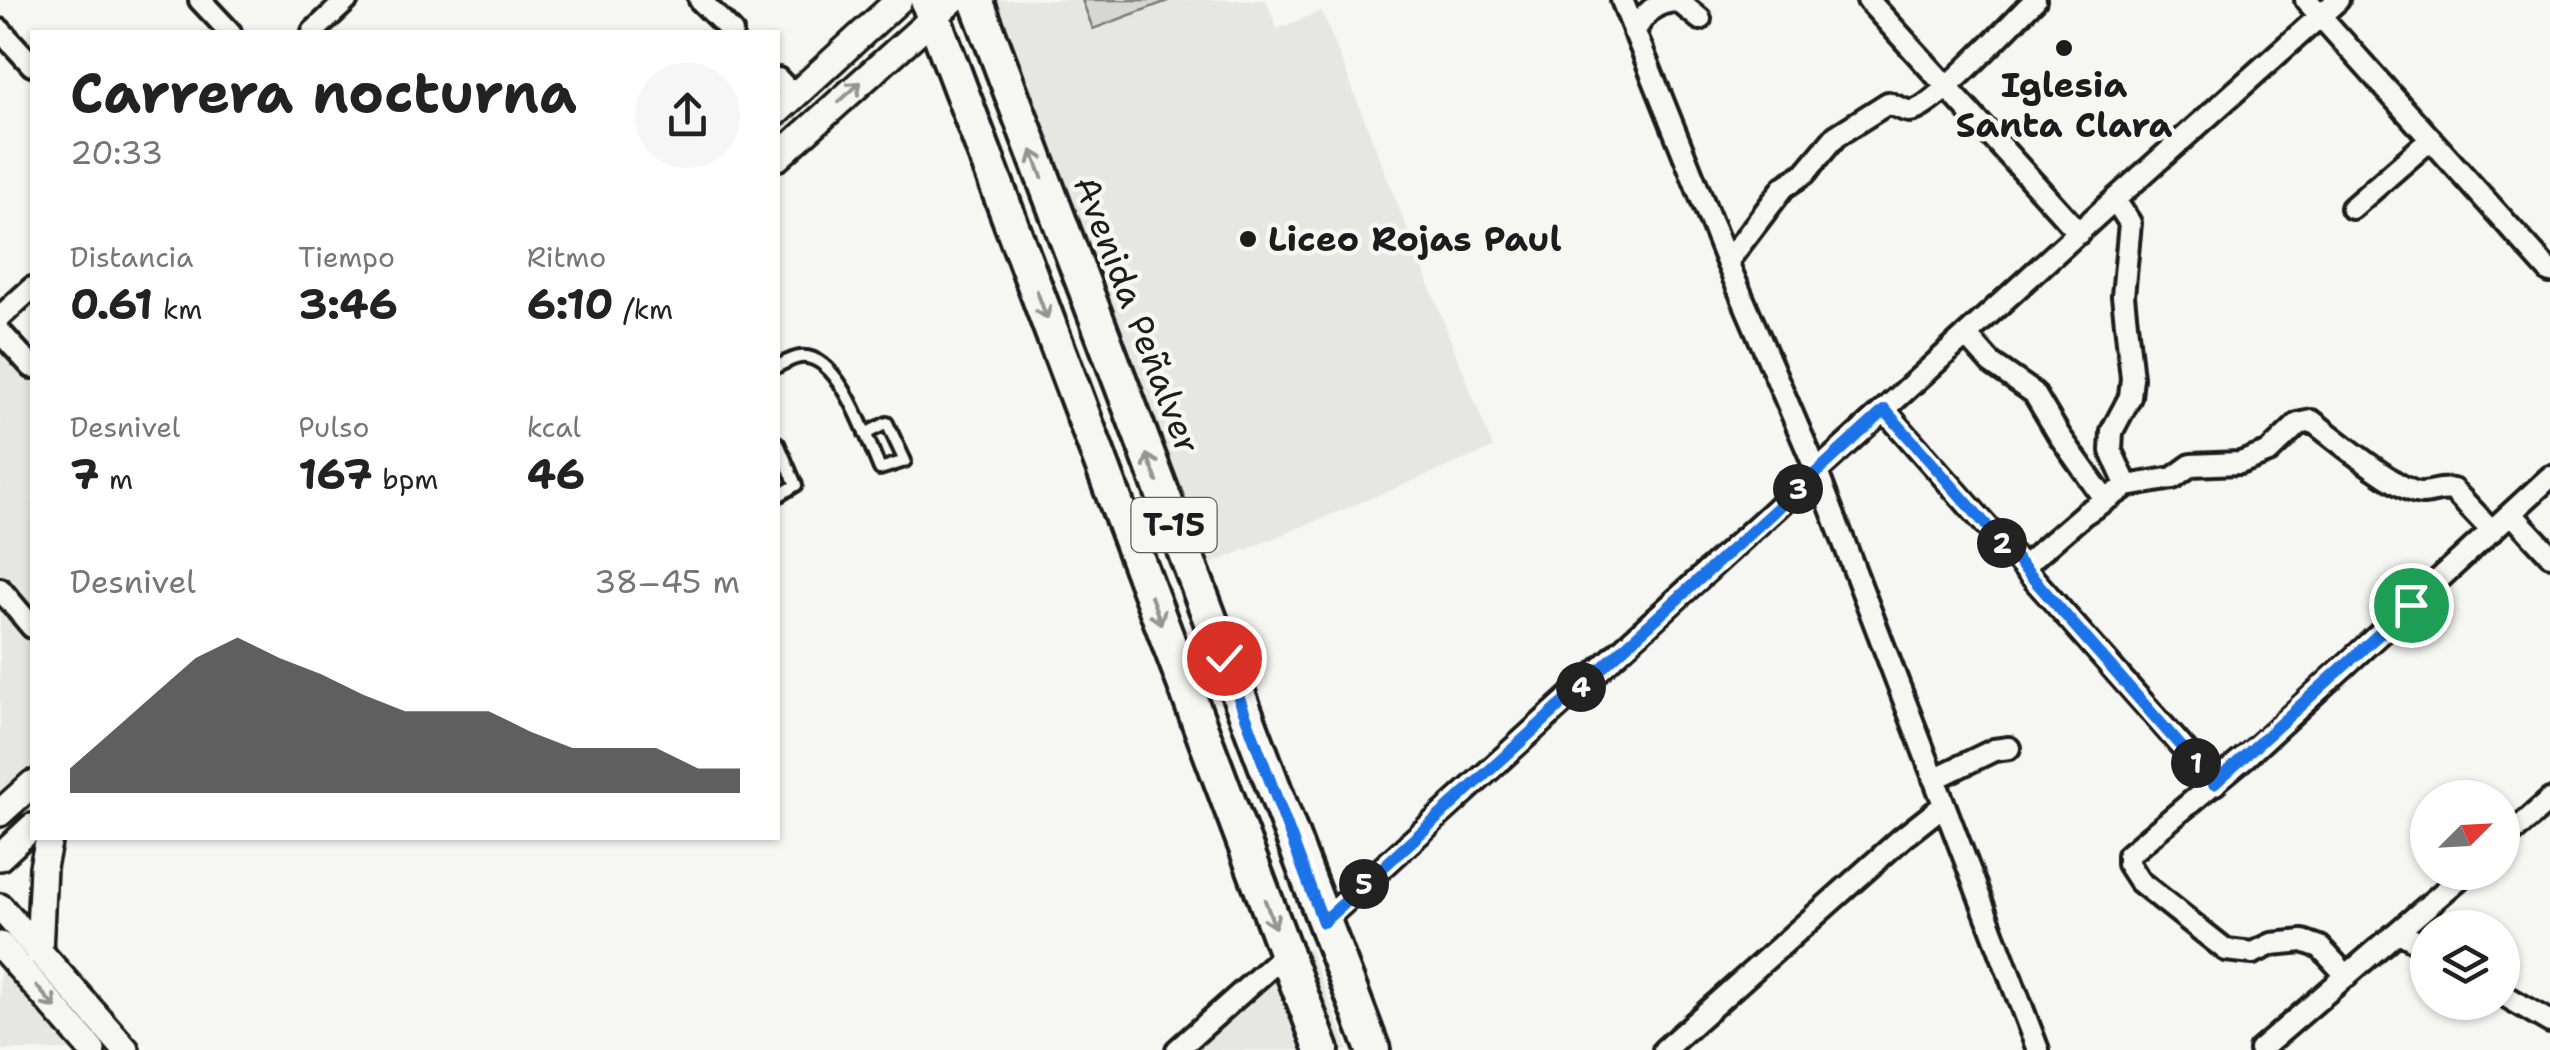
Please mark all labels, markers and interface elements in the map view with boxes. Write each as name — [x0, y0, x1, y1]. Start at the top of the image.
marker: Iglesia Santa Clara — [2053, 37, 2075, 59]
text: Carrera nocturna — [70, 56, 577, 130]
place label: Iglesia Santa Clara — [1955, 61, 2173, 148]
button: share — [635, 63, 740, 168]
one-way arrow — [837, 81, 862, 104]
text: 20:33 — [70, 131, 163, 174]
one-way arrow — [1027, 149, 1045, 180]
street label: Avenida Peñalver — [1063, 169, 1212, 461]
place label: Liceo Rojas Paul — [1268, 215, 1562, 262]
marker: Liceo Rojas Paul — [1237, 228, 1259, 250]
text: Distancia — [70, 238, 193, 276]
text: Tiempo — [298, 238, 395, 276]
text: Ritmo — [527, 238, 606, 276]
text: 0.61 — [70, 276, 153, 332]
text: 3:46 — [298, 276, 398, 332]
text: 6:10 — [527, 276, 614, 332]
one-way arrow — [1034, 289, 1052, 320]
text: km — [153, 290, 202, 328]
text: /km — [614, 290, 673, 328]
text: Desnivel — [70, 408, 180, 446]
text: Pulso — [298, 408, 369, 446]
text: kcal — [527, 408, 581, 446]
text: 7 — [70, 446, 99, 502]
text: 167 — [298, 446, 373, 502]
text: 46 — [527, 446, 585, 502]
one-way arrow — [1142, 453, 1160, 484]
text: m — [99, 460, 133, 498]
text: bpm — [373, 460, 438, 498]
pin: 3 — [1773, 464, 1823, 514]
text: 3 — [1788, 470, 1808, 508]
road number: T-15 — [1132, 498, 1216, 552]
pin: 2 — [1977, 518, 2027, 568]
text: 2 — [1992, 524, 2012, 562]
text: Desnivel — [70, 560, 196, 603]
text: 38–45 m — [594, 560, 740, 603]
pin — [2369, 563, 2454, 648]
icon: arrive — [2384, 578, 2439, 633]
one-way arrow — [1148, 593, 1166, 624]
pin — [1182, 616, 1267, 701]
icon: check — [1197, 631, 1252, 686]
pin: 4 — [1556, 662, 1606, 712]
text: 4 — [1571, 668, 1591, 706]
pin: 1 — [2171, 738, 2221, 788]
text: 1 — [2190, 744, 2202, 782]
north arrow — [2410, 780, 2520, 890]
map controls — [2410, 780, 2520, 1020]
pin: 5 — [1339, 859, 1389, 909]
text: 5 — [1355, 865, 1373, 903]
one-way arrow — [1262, 898, 1280, 929]
button: layers — [2410, 910, 2520, 1020]
one-way arrow — [35, 984, 58, 1009]

